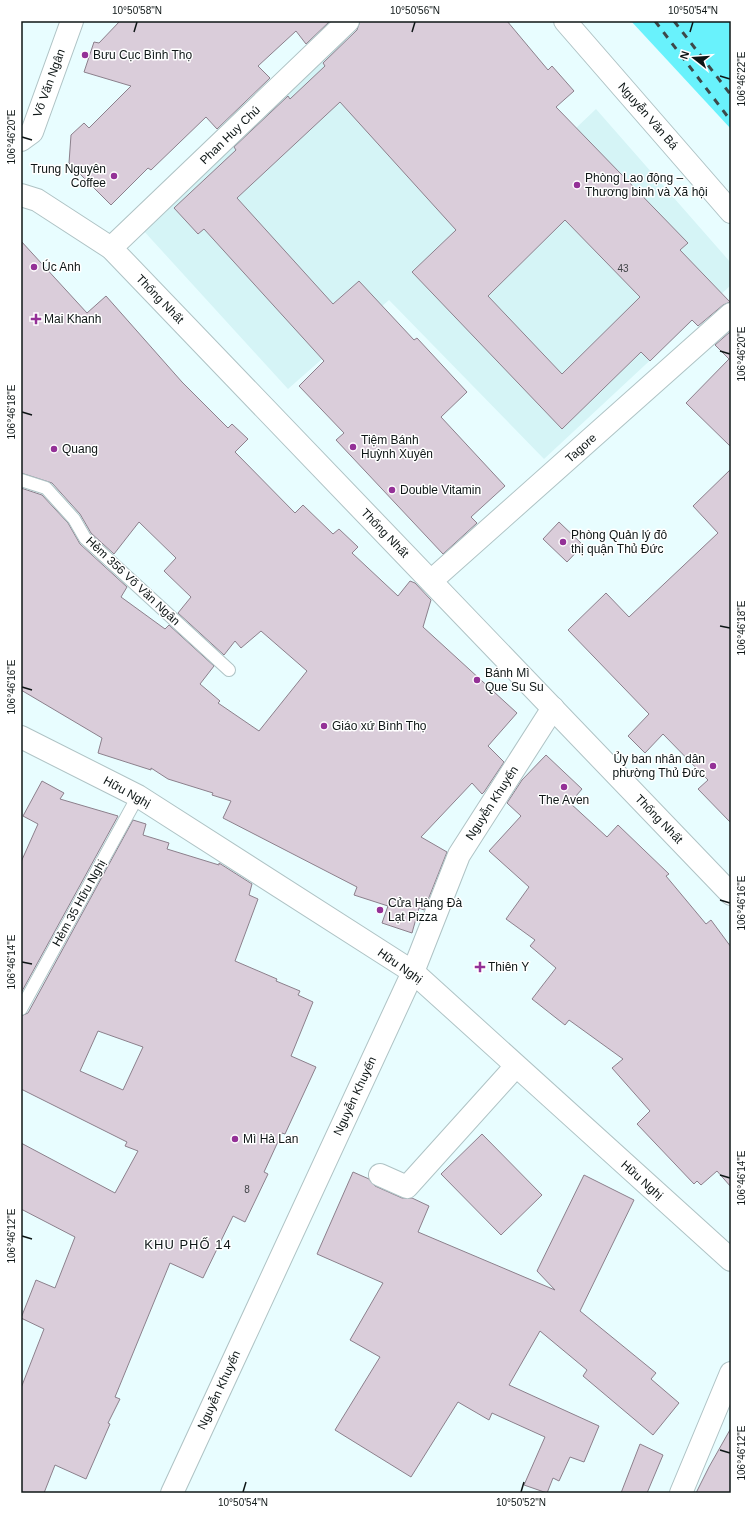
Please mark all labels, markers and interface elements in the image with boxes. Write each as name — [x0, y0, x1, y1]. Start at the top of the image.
text: 10°50'58"N — [112, 5, 162, 16]
text: 10°50'56"N — [390, 5, 440, 16]
text: 10°50'54"N — [668, 5, 718, 16]
north arrow — [674, 38, 714, 78]
street label: Võ Văn Ngân — [30, 47, 68, 119]
place label: Bưu Cục Bình Thọ — [93, 48, 193, 62]
text: N — [678, 49, 691, 61]
marker: Bưu Cục Bình Thọ — [80, 50, 90, 60]
text: 106°46'22"E — [736, 51, 747, 107]
street label: Nguyễn Văn Bá — [615, 79, 682, 153]
street label: Phan Huy Chú — [197, 103, 263, 167]
text: 106°46'20"E — [6, 109, 17, 165]
place label: Trung Nguyên Coffee — [30, 162, 106, 190]
marker: Trung Nguyên Coffee — [109, 171, 119, 181]
place label: Phòng Lao động – Thương binh và Xã hội — [585, 171, 708, 199]
marker: Phòng Lao động – Thương binh và Xã hội — [572, 180, 582, 190]
place label: Úc Anh — [42, 259, 81, 274]
marker: Úc Anh — [29, 262, 39, 272]
house number: 43 — [617, 263, 629, 274]
street label: Thống Nhất — [133, 272, 187, 327]
place label: Mai Khanh — [44, 312, 101, 326]
marker: Mai Khanh — [31, 314, 41, 324]
text: 106°46'20"E — [736, 326, 747, 382]
text: 106°46'18"E — [6, 384, 17, 440]
street label: Tagore — [563, 430, 600, 465]
place label: Tiệm Bánh Huỳnh Xuyên — [361, 433, 433, 461]
place label: Quang — [62, 442, 98, 456]
marker: Tiệm Bánh Huỳnh Xuyên — [348, 442, 358, 452]
marker: Quang — [49, 444, 59, 454]
place label: Double Vitamin — [400, 483, 481, 497]
marker: Double Vitamin — [387, 485, 397, 495]
street label: Thống Nhất — [358, 506, 412, 561]
place label: Phòng Quản lý đô thị quận Thủ Đức — [571, 528, 667, 556]
street label: Hẻm 356 Võ Văn Ngân — [83, 534, 183, 628]
marker: Phòng Quản lý đô thị quận Thủ Đức — [558, 537, 568, 547]
text: 106°46'18"E — [736, 600, 747, 656]
text: 106°46'16"E — [6, 659, 17, 715]
place label: Bánh Mì Que Su Su — [485, 666, 544, 694]
marker: Bánh Mì Que Su Su — [472, 675, 482, 685]
place label: Giáo xứ Bình Thọ — [332, 719, 427, 733]
marker: Giáo xứ Bình Thọ — [319, 721, 329, 731]
place label: Ủy ban nhân dân phường Thủ Đức — [613, 751, 705, 780]
marker: Ủy ban nhân dân phường Thủ Đức — [708, 761, 718, 771]
street label: Nguyễn Khuyến — [462, 763, 521, 843]
street label: Hữu Nghị — [101, 773, 153, 811]
marker: The Aven — [559, 782, 569, 792]
street label: Thống Nhất — [632, 792, 686, 847]
place label: The Aven — [539, 793, 589, 807]
street label: Hẻm 35 Hữu Nghị — [49, 857, 109, 949]
text: 106°46'16"E — [736, 875, 747, 931]
place label: Cửa Hàng Đà Lạt Pizza — [388, 896, 462, 924]
marker: Cửa Hàng Đà Lạt Pizza — [375, 905, 385, 915]
text: 106°46'14"E — [6, 934, 17, 990]
street label: Hữu Nghị — [375, 946, 425, 986]
place label: Thiên Y — [488, 960, 529, 974]
marker: Thiên Y — [475, 962, 485, 972]
street label: Nguyễn Khuyến — [330, 1054, 379, 1138]
place label: Mì Hà Lan — [243, 1132, 298, 1146]
marker: Mì Hà Lan — [230, 1134, 240, 1144]
text: 106°46'14"E — [736, 1150, 747, 1206]
street label: Hữu Nghị — [618, 1158, 666, 1202]
house number: 8 — [244, 1184, 250, 1195]
text: 106°46'12"E — [6, 1208, 17, 1264]
district label: KHU PHỐ 14 — [144, 1237, 232, 1252]
street label: Nguyễn Khuyến — [194, 1348, 243, 1432]
text: 106°46'12"E — [736, 1425, 747, 1481]
text: 10°50'54"N — [218, 1497, 268, 1508]
text: 10°50'52"N — [496, 1497, 546, 1508]

